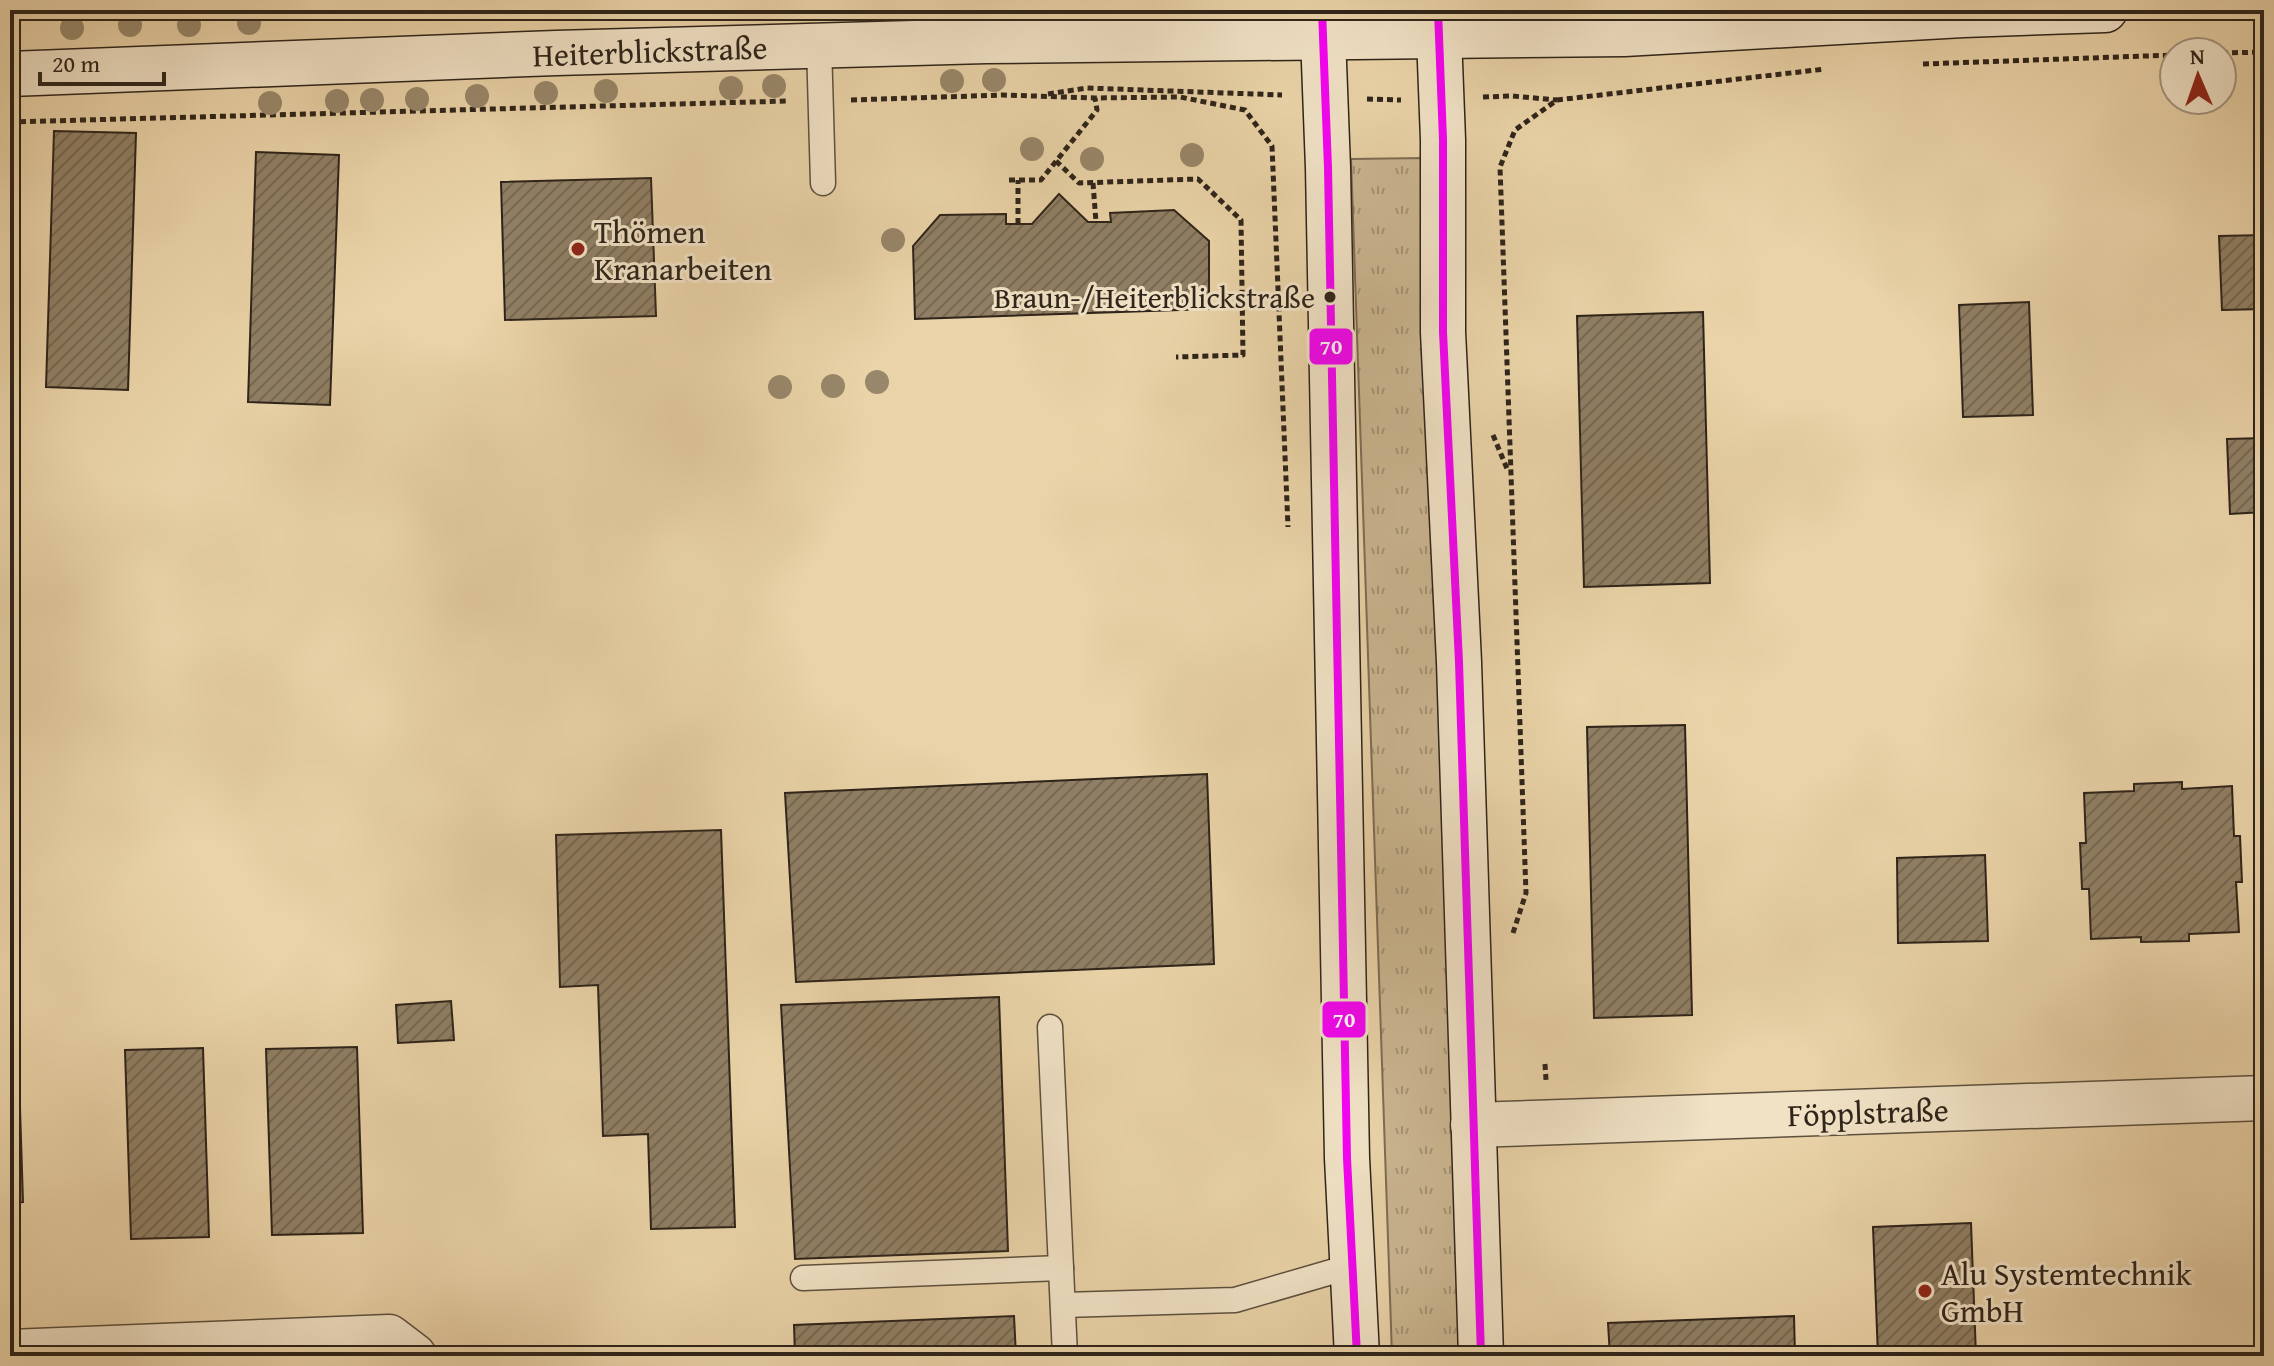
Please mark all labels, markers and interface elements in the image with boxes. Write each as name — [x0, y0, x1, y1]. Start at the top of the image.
street label: Heiterblickstraße — [532, 23, 768, 79]
scale bar — [40, 36, 164, 86]
north arrow — [2158, 36, 2238, 116]
text: N — [2189, 40, 2205, 72]
text: 20 m — [52, 46, 100, 81]
place label: Thömen Kranarbeiten — [594, 208, 772, 292]
marker: Thömen Kranarbeiten — [569, 240, 587, 258]
place label: Braun-/Heiterblickstraße — [994, 275, 1315, 319]
marker: Braun-/Heiterblickstraße — [1322, 289, 1338, 305]
line badge: 70 — [1308, 327, 1354, 366]
text: 70 — [1320, 330, 1342, 362]
line badge: 70 — [1321, 1000, 1367, 1039]
text: 70 — [1333, 1003, 1355, 1035]
street label: Föpplstraße — [1787, 1086, 1949, 1138]
place label: Alu Systemtechnik GmbH — [1941, 1250, 2192, 1334]
marker: Alu Systemtechnik GmbH — [1916, 1282, 1934, 1300]

